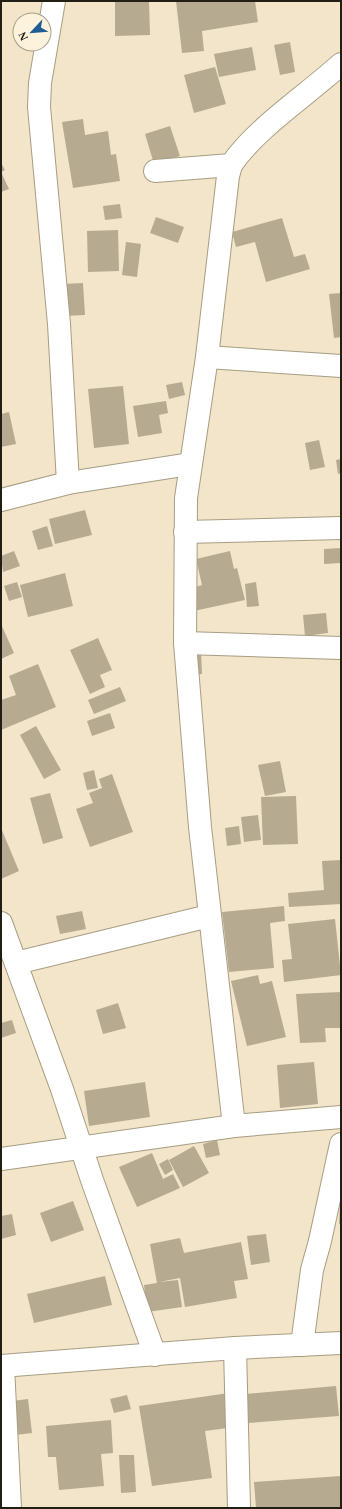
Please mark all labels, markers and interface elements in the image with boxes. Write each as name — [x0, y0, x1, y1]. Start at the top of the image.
north arrow — [12, 12, 52, 52]
text: N — [16, 30, 30, 43]

